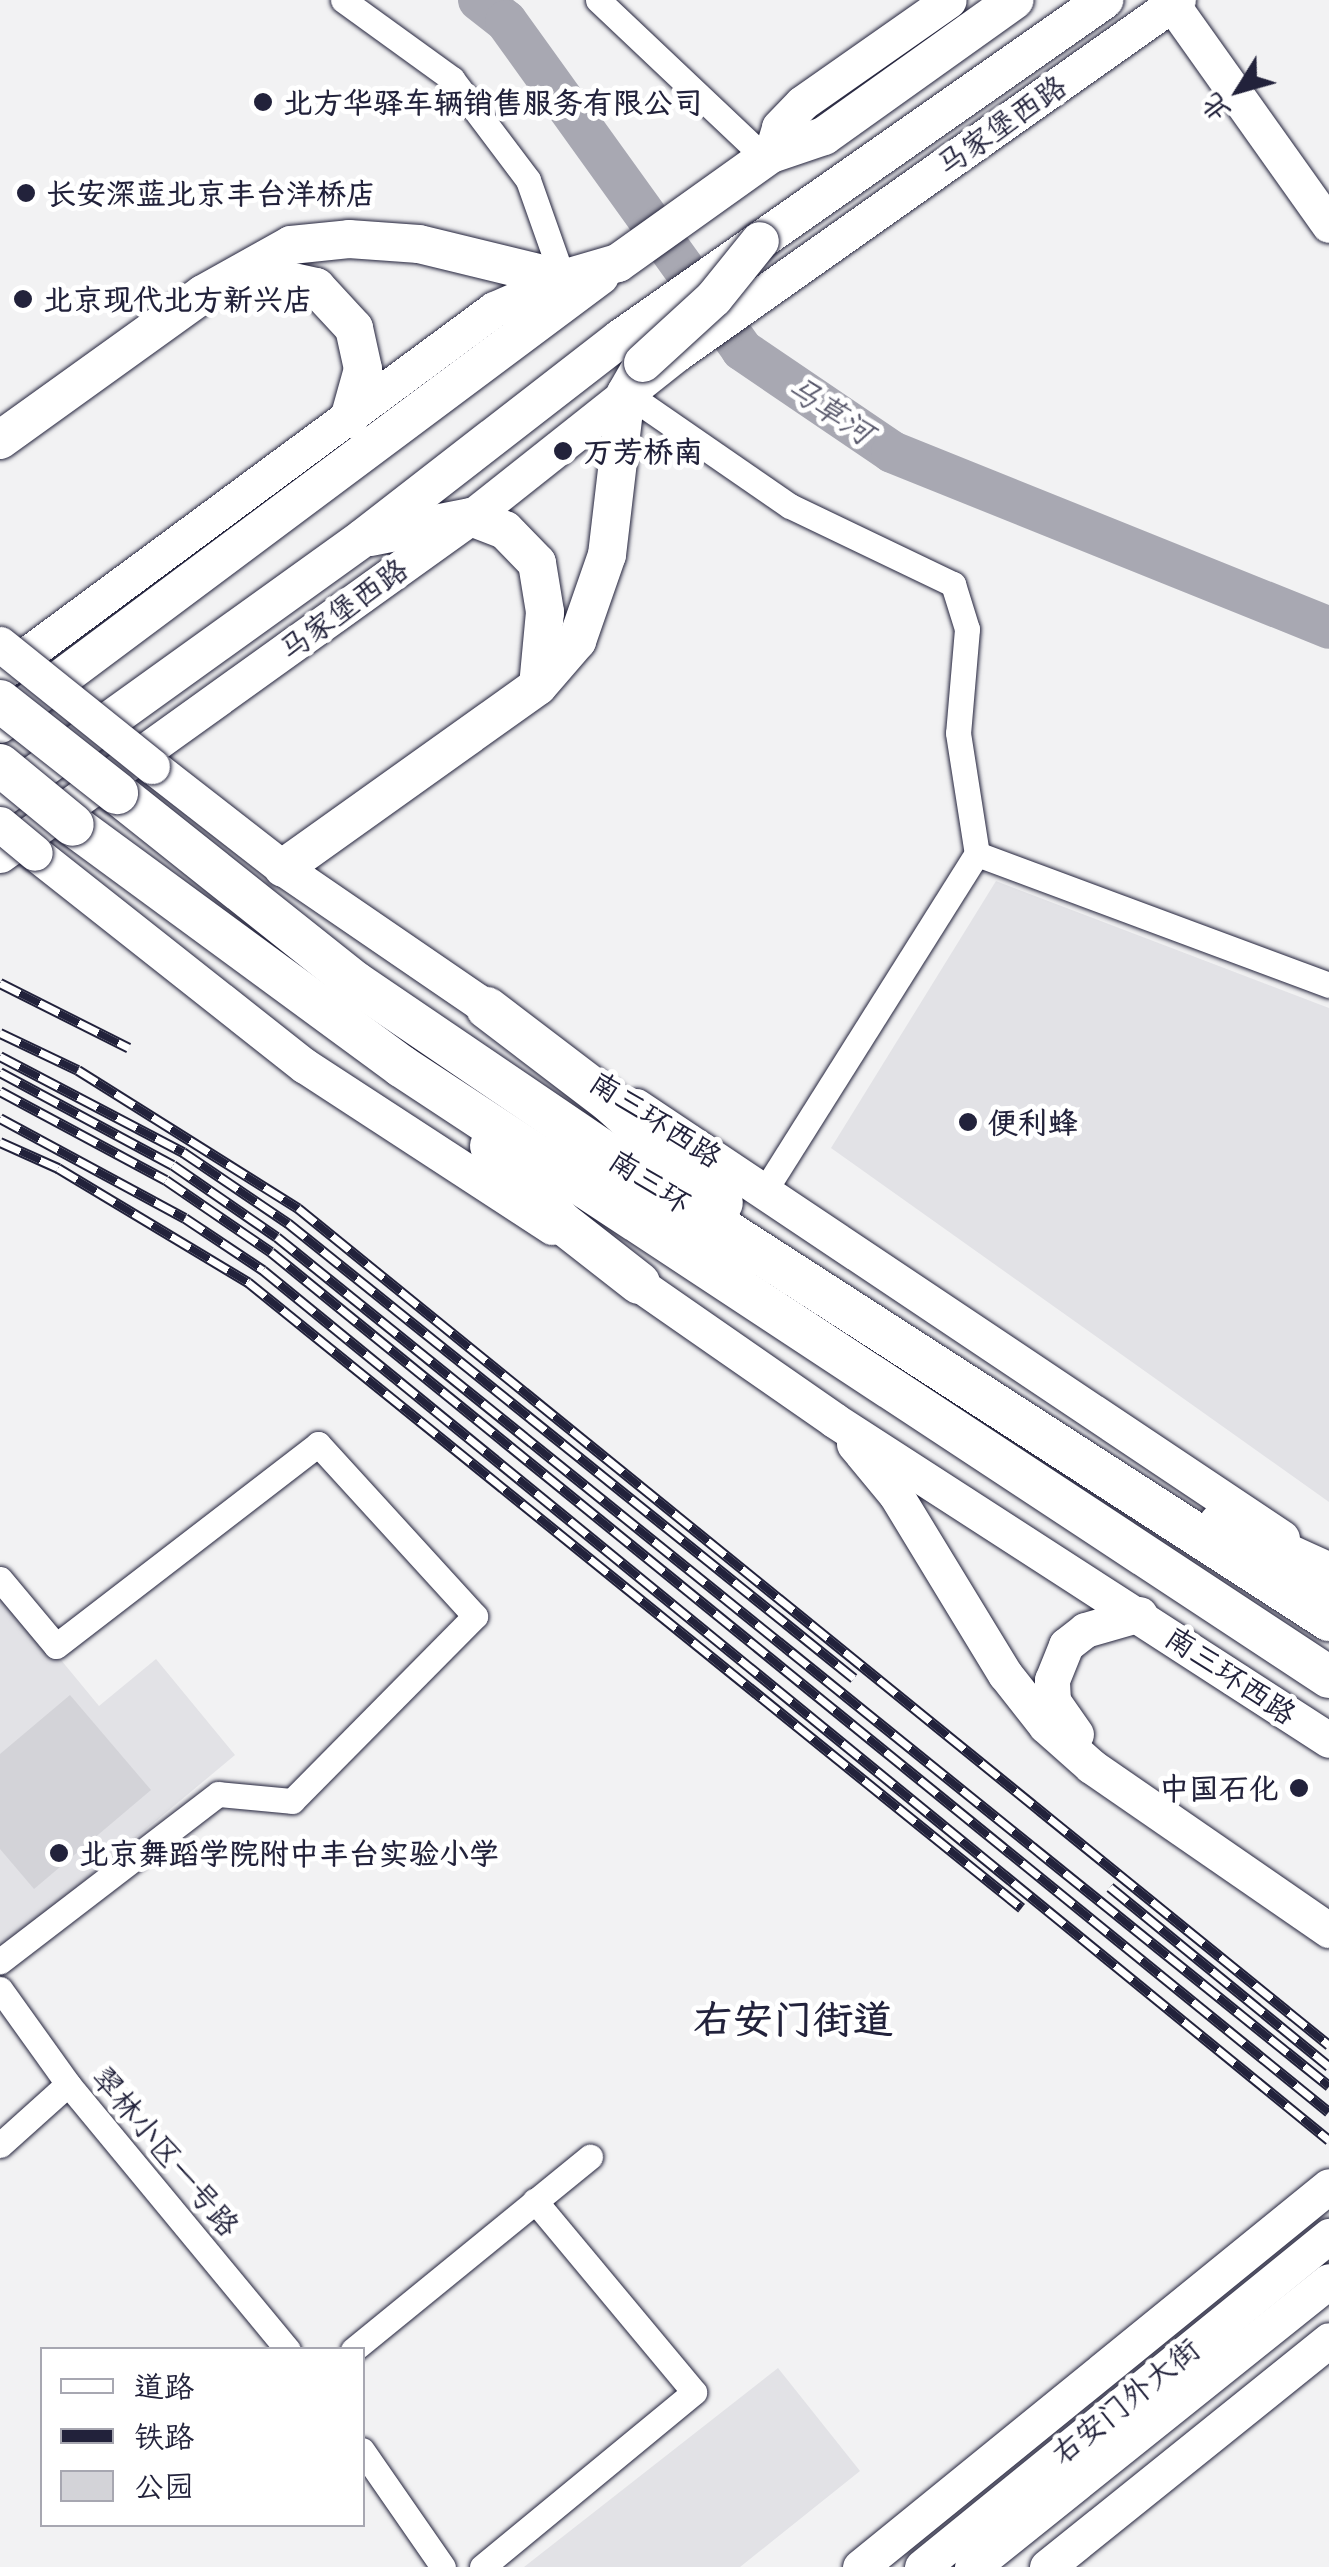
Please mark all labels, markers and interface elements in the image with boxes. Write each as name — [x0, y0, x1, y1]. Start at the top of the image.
north arrow — [1189, 40, 1289, 140]
street label: 马家堡西路 — [929, 67, 1073, 183]
place label: 北方华驿车辆销售服务有限公司 — [283, 84, 703, 120]
text: 北 — [1191, 85, 1239, 131]
marker: 北方华驿车辆销售服务有限公司 — [252, 91, 274, 113]
place label: 长安深蓝北京丰台洋桥店 — [46, 175, 376, 211]
marker: 长安深蓝北京丰台洋桥店 — [15, 182, 37, 204]
place label: 北京现代北方新兴店 — [43, 281, 313, 317]
marker: 北京现代北方新兴店 — [12, 288, 34, 310]
water label: 马草河 — [779, 367, 881, 453]
place label: 万芳桥南 — [583, 433, 703, 469]
marker: 万芳桥南 — [552, 440, 574, 462]
street label: 马家堡西路 — [272, 550, 414, 668]
street label: 南三环西路 — [583, 1063, 729, 1175]
place label: 便利蜂 — [988, 1104, 1078, 1140]
marker: 便利蜂 — [957, 1111, 979, 1133]
street label: 南三环 — [602, 1141, 698, 1221]
street label: 南三环西路 — [1159, 1618, 1303, 1732]
place label: 中国石化 — [1159, 1770, 1279, 1806]
marker: 中国石化 — [1288, 1777, 1310, 1799]
place label: 北京舞蹈学院附中丰台实验小学 — [79, 1835, 499, 1871]
marker: 北京舞蹈学院附中丰台实验小学 — [48, 1842, 70, 1864]
district label: 右安门街道 — [693, 1994, 893, 2042]
street label: 翠林小区一号路 — [85, 2059, 247, 2243]
street label: 右安门外大街 — [1044, 2330, 1206, 2472]
legend — [40, 2347, 365, 2527]
text: 道路 — [134, 2366, 194, 2406]
text: 铁路 — [134, 2416, 194, 2456]
text: 公园 — [134, 2466, 194, 2506]

